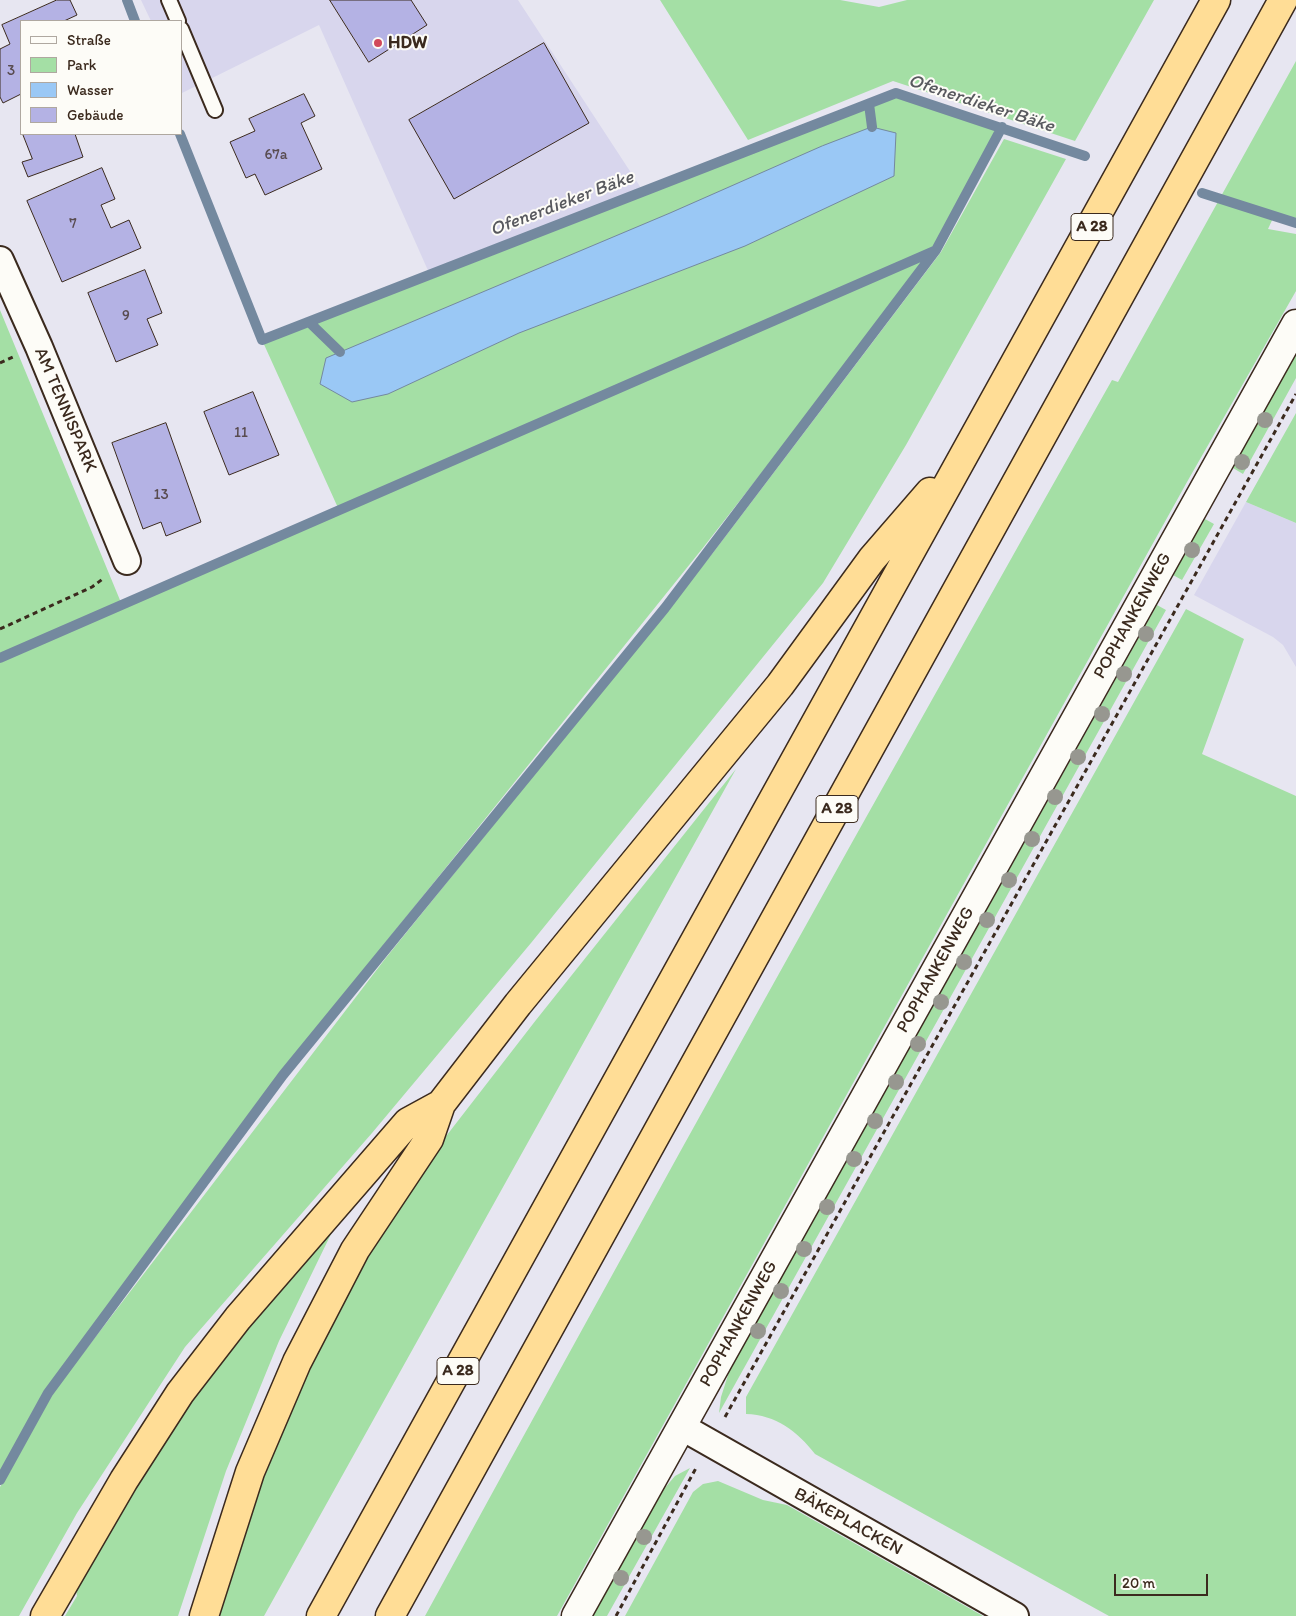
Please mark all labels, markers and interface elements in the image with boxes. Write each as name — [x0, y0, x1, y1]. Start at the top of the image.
legend — [20, 20, 182, 135]
text: Straße — [67, 31, 111, 49]
place label: HDW — [388, 32, 427, 54]
marker: HDW — [372, 37, 384, 49]
text: Park — [67, 56, 97, 74]
house number: 3 — [7, 62, 15, 80]
water label: Ofenerdieker Bäke — [905, 70, 1057, 138]
text: Wasser — [67, 81, 114, 99]
text: Gebäude — [67, 106, 124, 124]
house number: 67a — [264, 146, 288, 164]
water label: Ofenerdieker Bäke — [487, 166, 637, 242]
road number: A 28 — [1071, 213, 1113, 240]
house number: 7 — [69, 215, 77, 233]
house number: 9 — [122, 307, 130, 325]
street label: AM TENNISPARK — [29, 344, 101, 476]
house number: 11 — [234, 424, 248, 442]
house number: 13 — [153, 486, 169, 504]
street label: POPHANKENWEG — [1089, 549, 1177, 683]
road number: A 28 — [816, 796, 858, 822]
street label: POPHANKENWEG — [892, 903, 980, 1037]
street label: POPHANKENWEG — [695, 1257, 783, 1391]
road number: A 28 — [437, 1358, 479, 1384]
street label: BÄKEPLACKEN — [790, 1483, 906, 1561]
scale bar — [1116, 1564, 1210, 1596]
text: 20 m — [1122, 1574, 1155, 1592]

